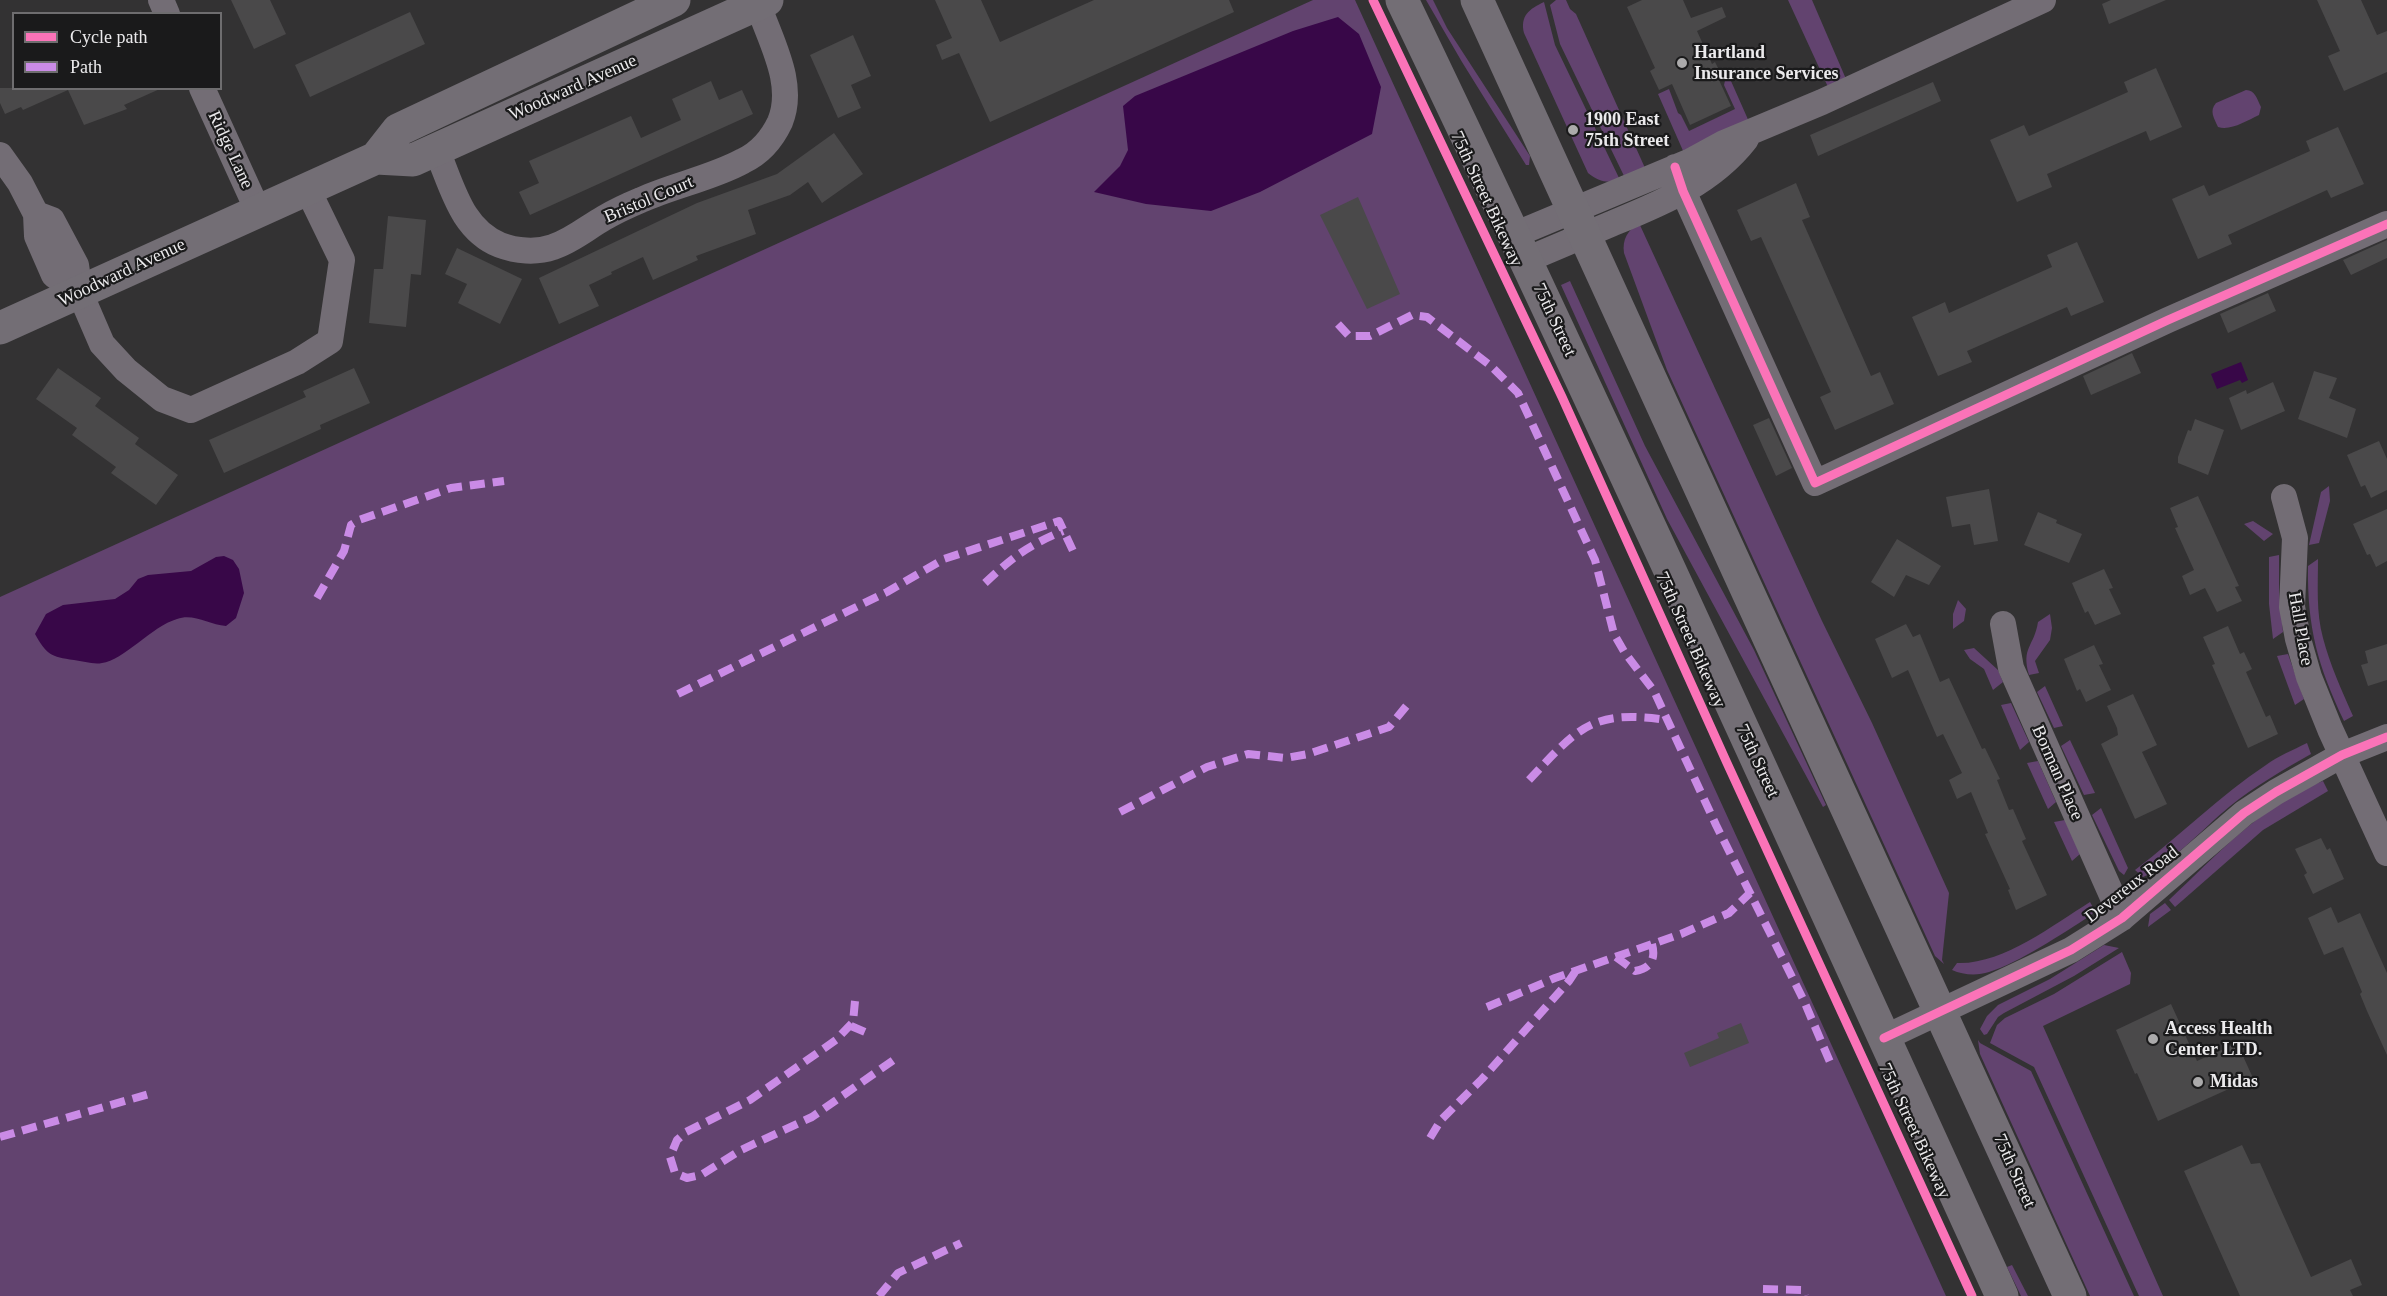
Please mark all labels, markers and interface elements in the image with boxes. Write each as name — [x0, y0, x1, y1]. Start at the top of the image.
legend — [12, 12, 222, 90]
text: Cycle path — [70, 27, 147, 47]
place label: Hartland Insurance Services — [1694, 42, 1838, 84]
street label: Woodward Avenue — [506, 50, 640, 126]
marker: Hartland Insurance Services — [1675, 56, 1689, 70]
text: Path — [70, 57, 102, 77]
street label: Ridge Lane — [203, 108, 257, 192]
place label: 1900 East 75th Street — [1585, 109, 1669, 152]
marker: 1900 East 75th Street — [1566, 123, 1580, 137]
street label: 75th Street Bikeway — [1445, 128, 1527, 270]
street label: Bristol Court — [601, 172, 697, 228]
street label: Woodward Avenue — [55, 234, 189, 312]
street label: 75th Street — [1528, 280, 1580, 360]
street label: 75th Street Bikeway — [1650, 568, 1730, 712]
street label: Hall Place — [2283, 590, 2317, 668]
street label: 75th Street — [1731, 721, 1783, 801]
street label: Borman Place — [2026, 722, 2088, 824]
street label: Devereux Road — [2081, 842, 2183, 928]
place label: Access Health Center LTD. — [2165, 1018, 2272, 1060]
marker: Access Health Center LTD. — [2146, 1032, 2160, 1046]
street label: 75th Street Bikeway — [1873, 1060, 1955, 1202]
place label: Midas — [2210, 1071, 2258, 1093]
marker: Midas — [2191, 1075, 2205, 1089]
street label: 75th Street — [1988, 1131, 2040, 1211]

